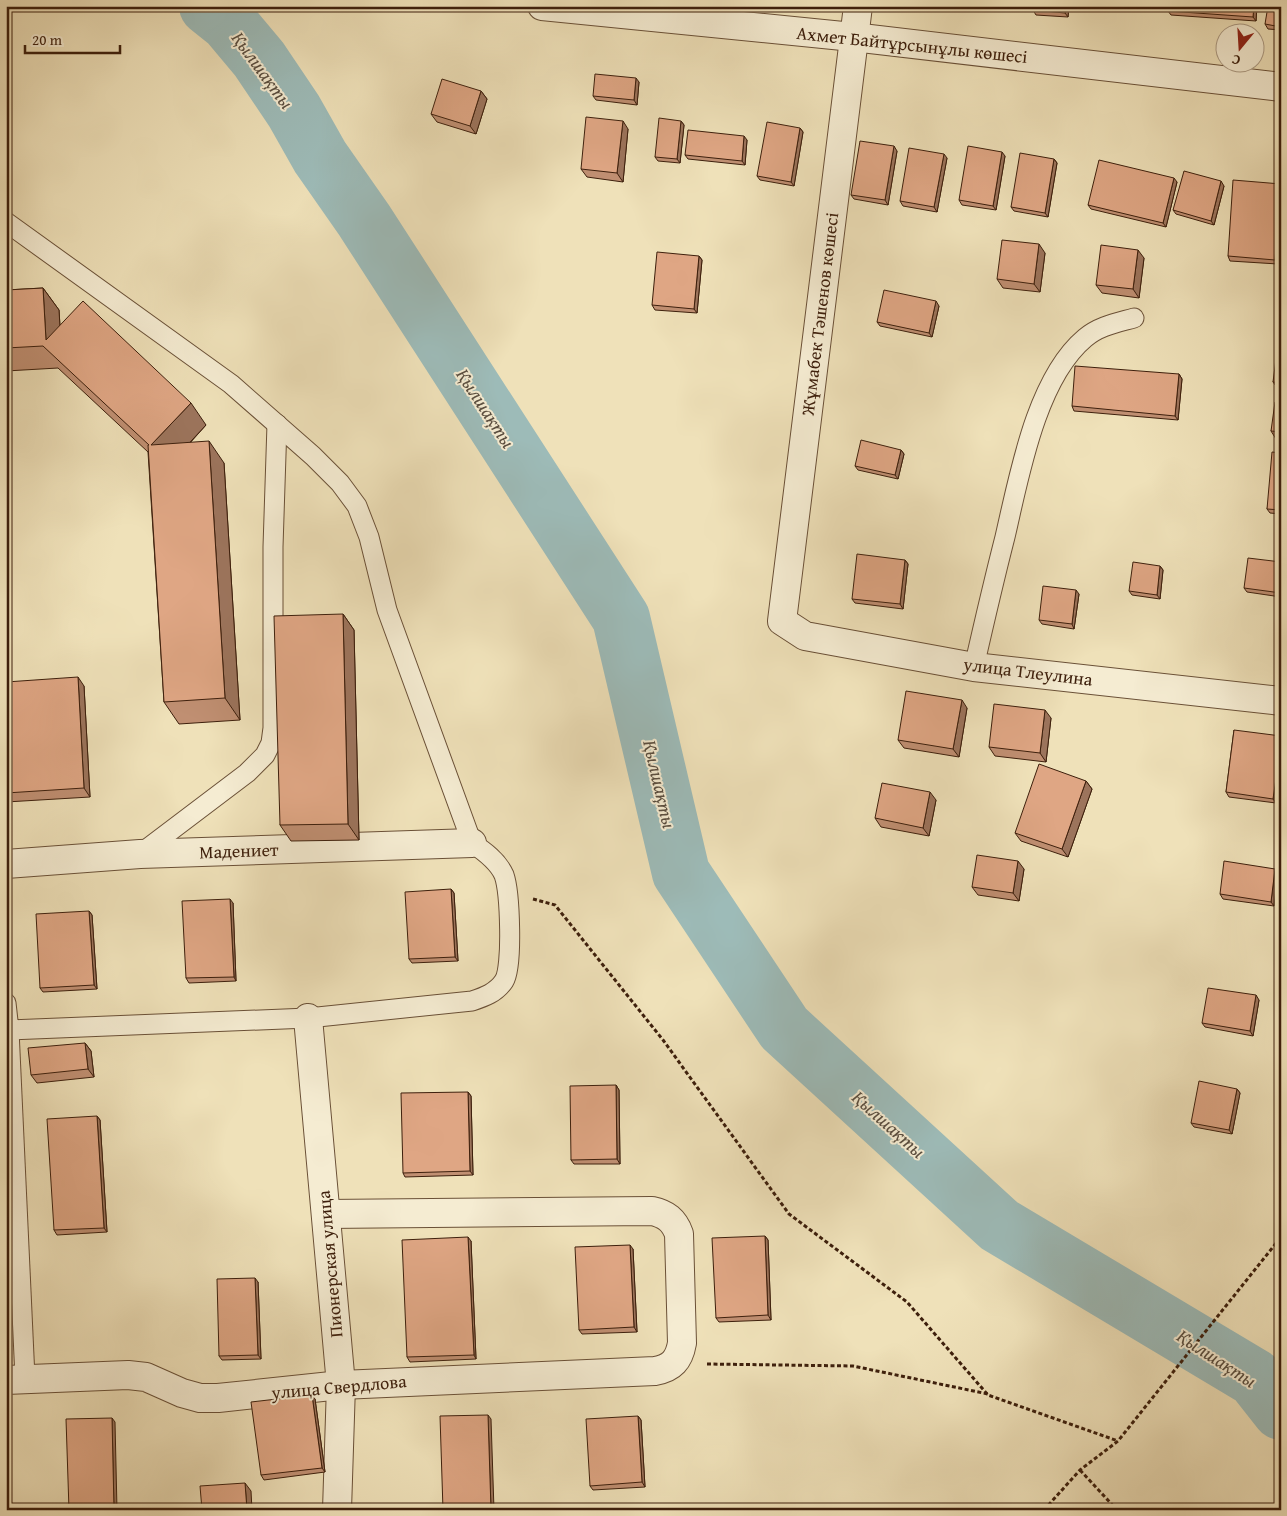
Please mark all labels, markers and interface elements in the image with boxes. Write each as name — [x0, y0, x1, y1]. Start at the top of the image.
street label: Ахмет Байтұрсынұлы көшесі — [795, 19, 1029, 70]
scale bar — [25, 22, 120, 54]
north arrow — [1214, 22, 1264, 72]
water label: Қылшақты — [225, 25, 301, 115]
text: 20 m — [32, 29, 63, 50]
text: С — [1229, 50, 1243, 71]
street label: Жұмабек Тәшенов көшесі — [794, 211, 845, 418]
water label: Қылшақты — [450, 363, 522, 454]
street label: улица Тлеулина — [961, 650, 1095, 693]
water label: Қылшақты — [636, 737, 684, 831]
street label: Мадениет — [199, 836, 279, 865]
water label: Қылшақты — [846, 1083, 932, 1165]
street label: Пионерская улица — [310, 1189, 349, 1339]
water label: Қылшақты — [1172, 1322, 1263, 1394]
street label: улица Свердлова — [269, 1367, 408, 1406]

